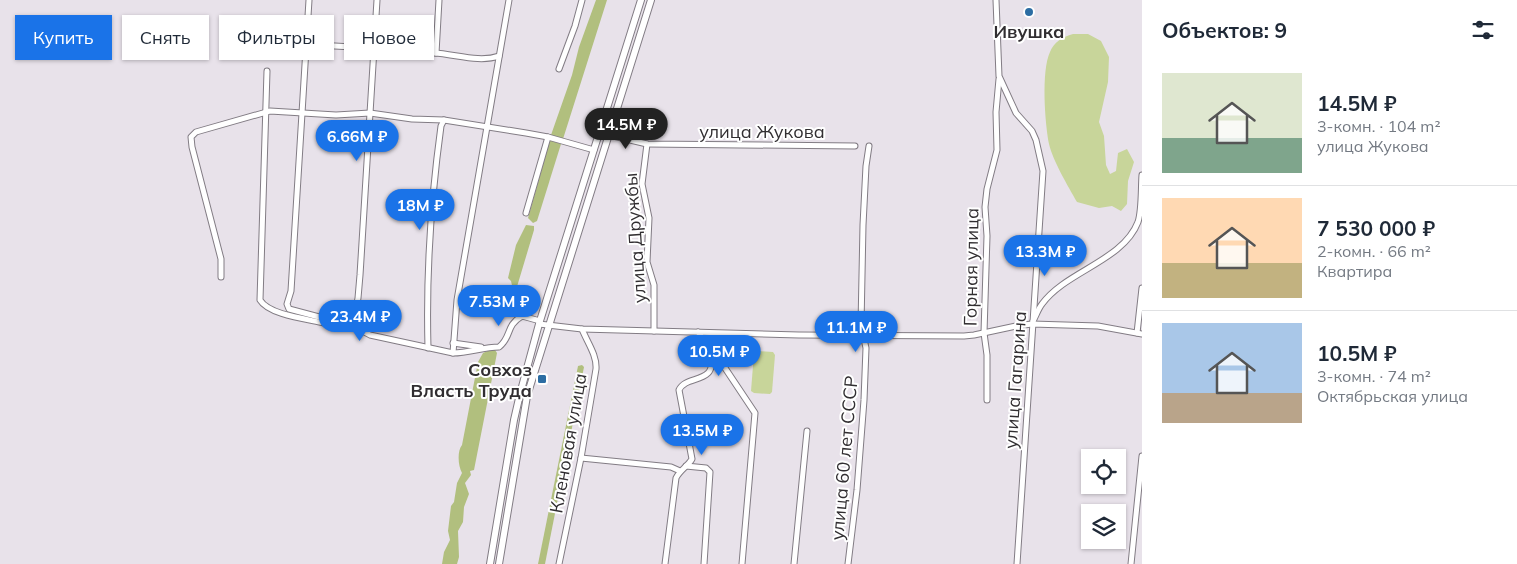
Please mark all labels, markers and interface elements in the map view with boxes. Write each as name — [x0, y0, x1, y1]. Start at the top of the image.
marker: Ивушка — [1023, 6, 1035, 18]
chip: Купить — [15, 15, 112, 60]
chip: Снять — [122, 15, 209, 60]
chip: Фильтры — [219, 15, 334, 60]
chip: Новое — [344, 15, 434, 60]
icon: filters — [1469, 16, 1497, 44]
text: Объектов: 9 — [1162, 17, 1287, 43]
place label: Ивушка — [994, 20, 1064, 43]
text: 14.5M ₽ — [1317, 90, 1397, 116]
icon: home — [1202, 93, 1262, 153]
pin: 14.5M ₽ — [580, 108, 672, 150]
text: 14.5M ₽ — [596, 114, 656, 134]
text: 3-комн. · 104 m² — [1317, 116, 1441, 136]
pin: 6.66M ₽ — [311, 120, 403, 162]
street label: улица Жукова — [699, 120, 825, 143]
text: 6.66M ₽ — [327, 126, 387, 146]
text: улица Жукова — [1317, 136, 1429, 156]
street label: улица Дружбы — [619, 172, 651, 304]
pin: 18M ₽ — [385, 188, 455, 231]
text: 18M ₽ — [396, 195, 444, 215]
street label: Горная улица — [958, 208, 984, 326]
text: 7 530 000 ₽ — [1317, 215, 1435, 241]
icon: home — [1202, 218, 1262, 278]
pin: 13.3M ₽ — [999, 234, 1091, 277]
text: 13.3M ₽ — [1015, 241, 1075, 261]
text: 2-комн. · 66 m² — [1317, 241, 1431, 261]
text: Квартира — [1317, 261, 1392, 281]
pin: 7.53M ₽ — [453, 284, 545, 327]
text: 7.53M ₽ — [469, 291, 529, 311]
pin: 23.4M ₽ — [314, 300, 406, 342]
text: 23.4M ₽ — [330, 306, 390, 326]
pin: 11.1M ₽ — [810, 310, 902, 353]
street label: улица Гагарина — [999, 310, 1031, 450]
text: 11.1M ₽ — [826, 317, 886, 337]
pin: 10.5M ₽ — [673, 334, 765, 377]
text: 10.5M ₽ — [1317, 340, 1397, 366]
text: 10.5M ₽ — [689, 341, 749, 361]
icon: home — [1202, 343, 1262, 403]
place label: Совхоз Власть Труда — [411, 358, 532, 402]
text: 3-комн. · 74 m² — [1317, 366, 1431, 386]
street label: Кленовая улица — [544, 371, 592, 515]
marker: Совхоз Власть Труда — [536, 373, 548, 385]
street label: улица 60 лет СССР — [825, 375, 863, 541]
text: Октябрьская улица — [1317, 386, 1468, 406]
pin: 13.5M ₽ — [656, 414, 748, 456]
text: 13.5M ₽ — [672, 420, 732, 440]
map controls — [1081, 449, 1126, 549]
button: locate — [1081, 449, 1126, 494]
button: layers — [1081, 504, 1126, 549]

